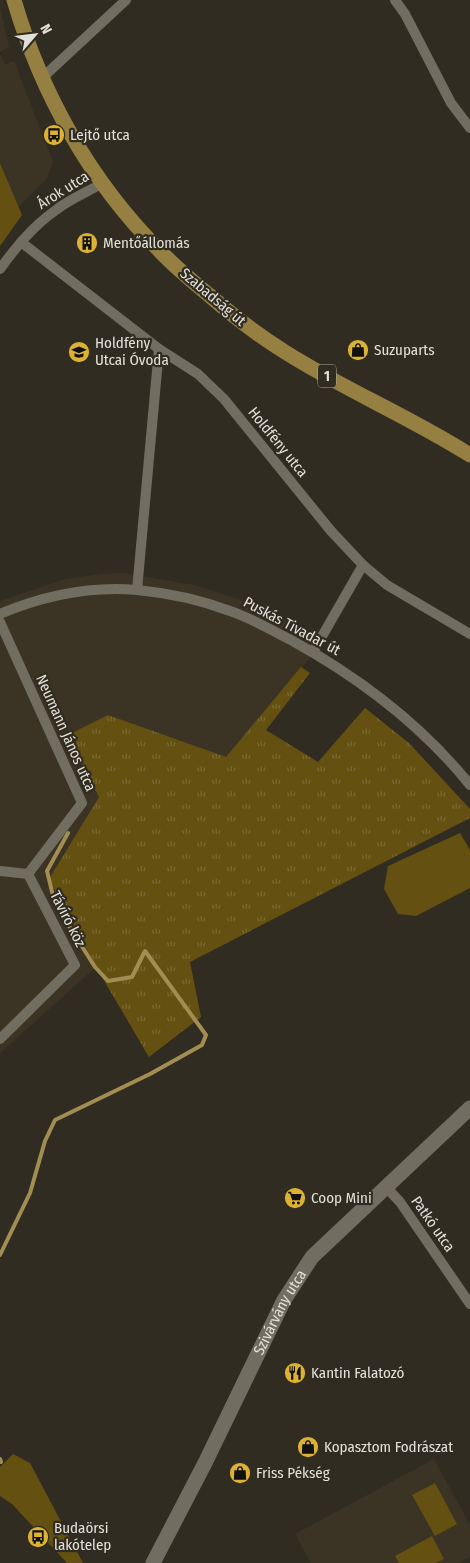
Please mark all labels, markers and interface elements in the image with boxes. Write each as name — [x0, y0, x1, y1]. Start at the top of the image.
north arrow — [10, 10, 60, 60]
text: N — [37, 21, 56, 37]
bus stop icon: Lejtő utca — [42, 123, 66, 147]
place label: Lejtő utca — [70, 126, 130, 144]
street label: Árok utca — [34, 167, 92, 213]
building icon: Mentőállomás — [75, 231, 99, 255]
place label: Mentőállomás — [103, 234, 190, 252]
street label: Szabadság út — [176, 264, 250, 330]
place label: Holdfény Utcai Óvoda — [95, 334, 169, 369]
shop icon: Suzuparts — [346, 338, 370, 362]
school or university icon: Holdfény Utcai Óvoda — [67, 340, 91, 364]
place label: Suzuparts — [374, 341, 435, 359]
road number: 1 — [318, 364, 336, 388]
street label: Holdfény utca — [244, 403, 312, 481]
street label: Puskás Tivadar út — [240, 593, 344, 659]
street label: Neumann János utca — [32, 672, 100, 794]
street label: Távíró köz — [46, 888, 90, 950]
supermarket icon: Coop Mini — [283, 1186, 307, 1210]
place label: Coop Mini — [311, 1189, 372, 1207]
street label: Patkó utca — [407, 1193, 459, 1255]
street label: Szivárvány utca — [250, 1266, 310, 1358]
restaurant icon: Kantin Falatozó — [283, 1361, 307, 1385]
place label: Kantin Falatozó — [311, 1364, 405, 1382]
shop icon: Kopasztom Fodrászat — [296, 1435, 320, 1459]
place label: Kopasztom Fodrászat — [324, 1438, 453, 1456]
shop icon: Friss Pékség — [228, 1461, 252, 1485]
place label: Friss Pékség — [256, 1464, 330, 1482]
place label: Budaörsi lakótelep — [54, 1519, 111, 1554]
bus stop icon: Budaörsi lakótelep — [26, 1525, 50, 1549]

